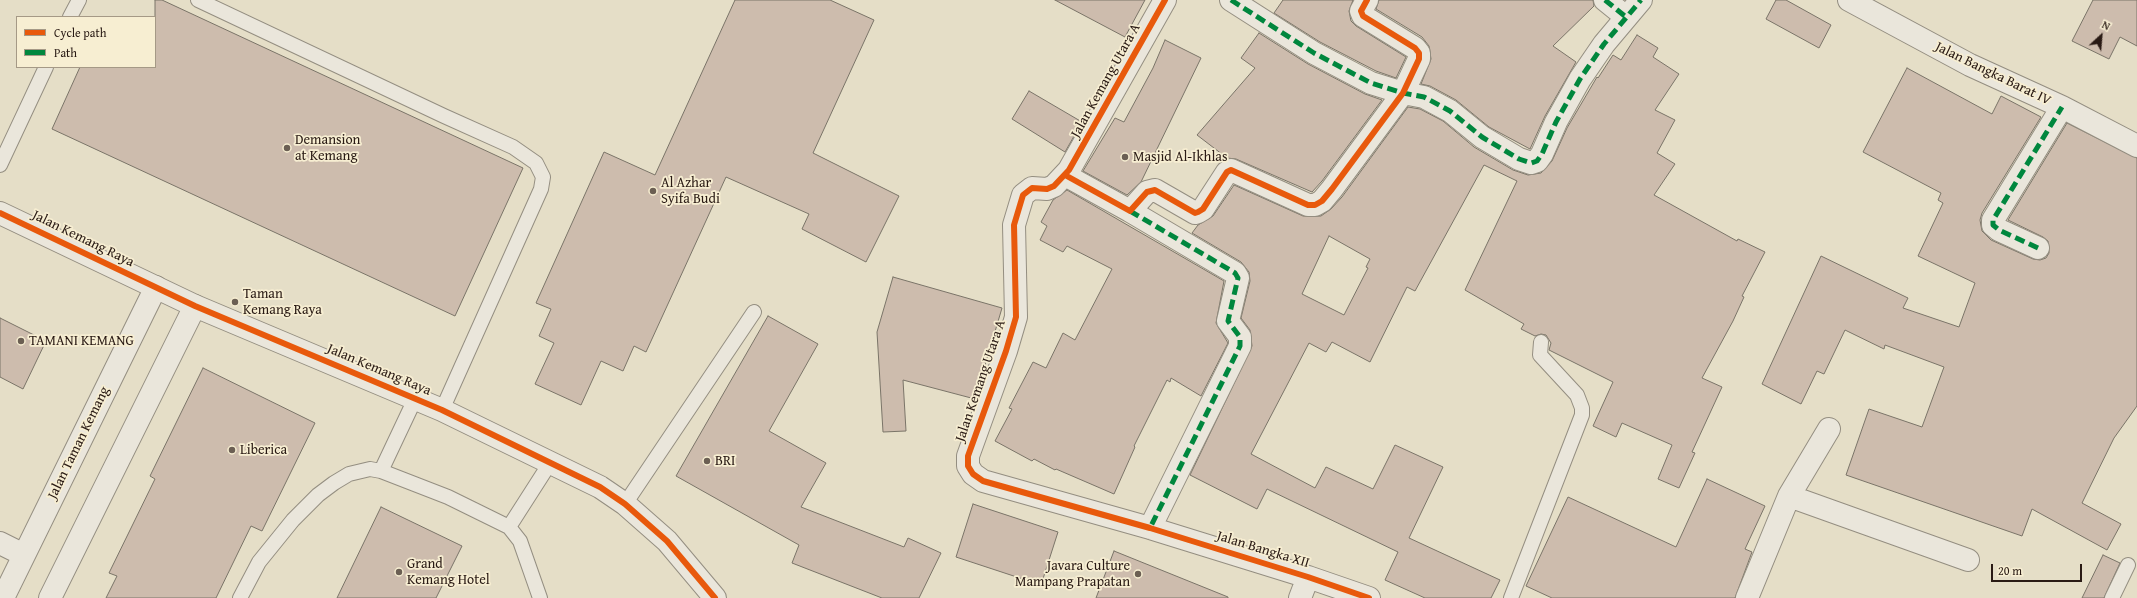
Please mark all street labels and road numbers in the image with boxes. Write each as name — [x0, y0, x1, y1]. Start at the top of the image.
street label: Jalan Kemang Utara A — [1068, 21, 1144, 141]
street label: Jalan Bangka Barat IV — [1932, 39, 2054, 109]
street label: Jalan Kemang Raya — [29, 207, 137, 271]
street label: Jalan Kemang Utara A — [952, 318, 1010, 444]
street label: Jalan Kemang Raya — [324, 341, 434, 399]
street label: Jalan Taman Kemang — [44, 384, 114, 502]
street label: Jalan Bangka XII — [1215, 528, 1311, 572]

